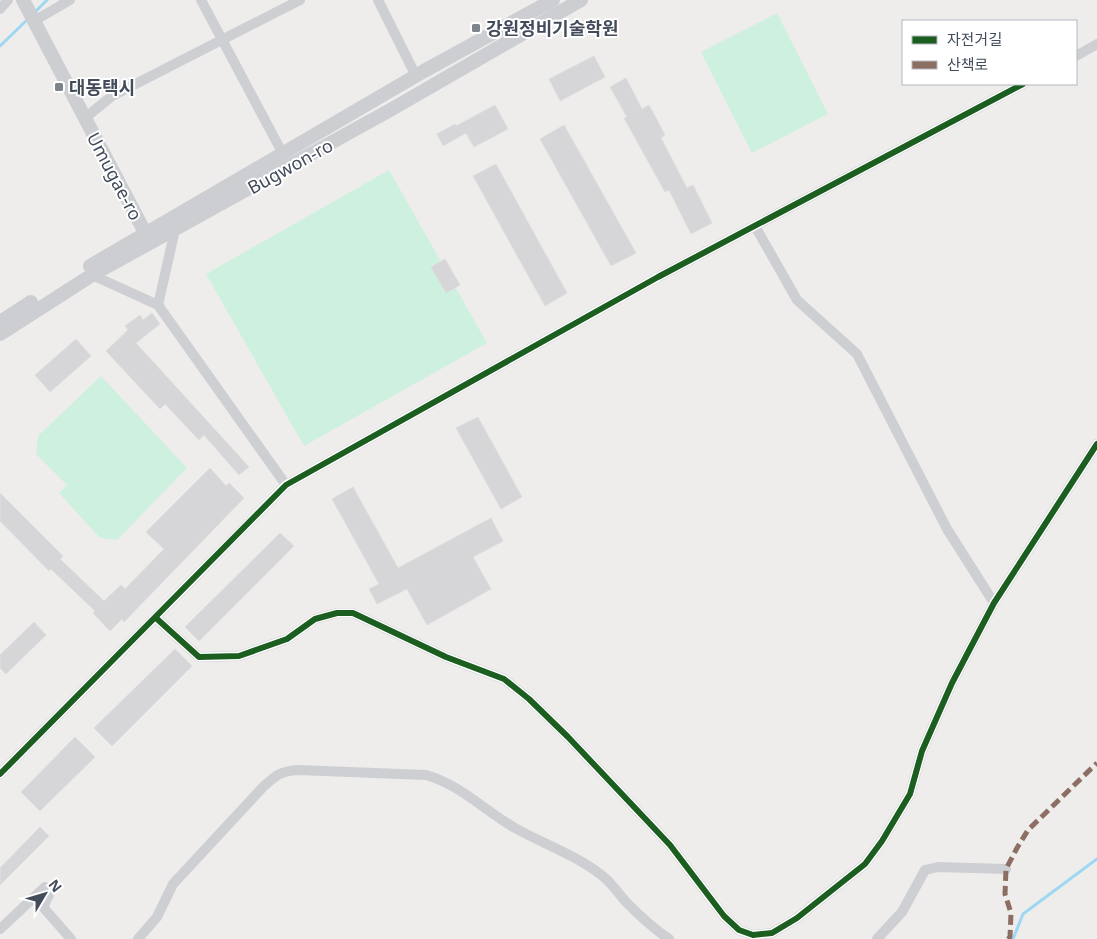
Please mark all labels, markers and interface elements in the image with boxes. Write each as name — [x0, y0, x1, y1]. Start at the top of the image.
place label: 강원정비기술학원 — [486, 16, 618, 40]
legend — [902, 20, 1077, 85]
marker: 강원정비기술학원 — [470, 22, 482, 34]
text: 자전거길 — [947, 29, 1002, 49]
text: 산책로 — [947, 54, 988, 74]
place label: 대동택시 — [69, 75, 135, 99]
marker: 대동택시 — [53, 81, 65, 93]
street label: Umugae-ro — [82, 128, 148, 224]
street label: Bugwon-ro — [243, 133, 337, 199]
north arrow — [20, 869, 70, 919]
text: N — [45, 875, 67, 896]

